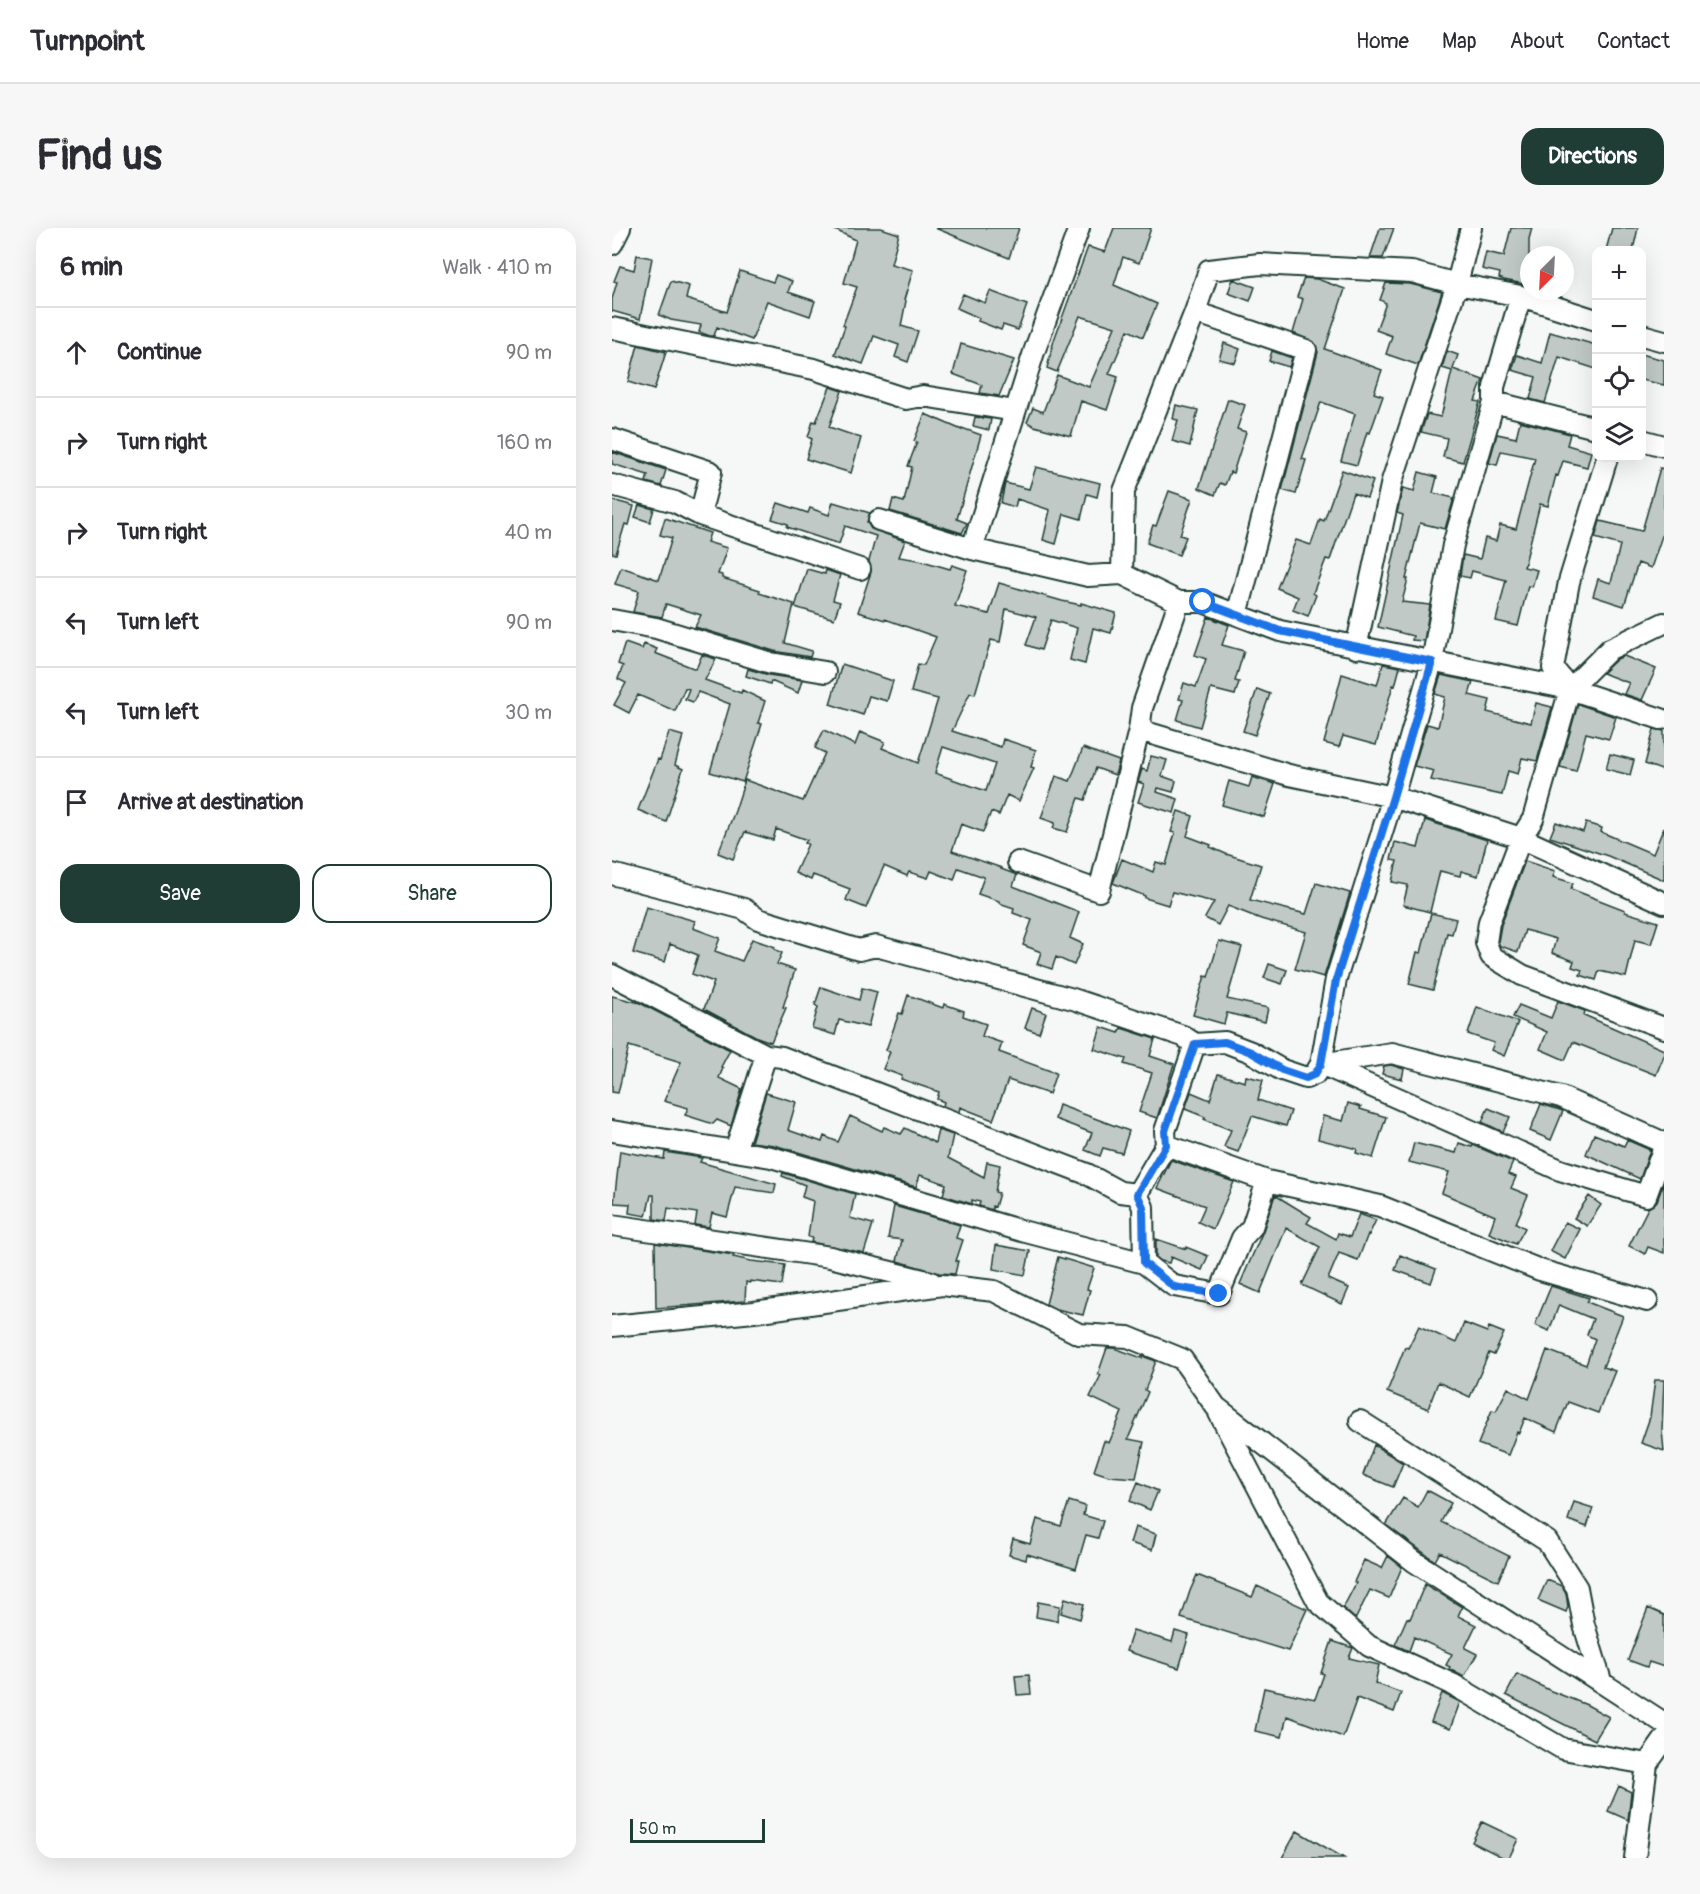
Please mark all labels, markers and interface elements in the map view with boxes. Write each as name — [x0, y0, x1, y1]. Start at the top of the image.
text: Turnpoint — [30, 24, 144, 59]
text: Home — [1356, 28, 1409, 55]
text: Map — [1442, 28, 1477, 55]
text: About — [1510, 28, 1564, 55]
text: Contact — [1597, 28, 1670, 55]
button: Directions — [1521, 128, 1664, 185]
text: Find us — [36, 130, 162, 182]
north arrow — [1520, 246, 1574, 300]
map controls — [1592, 246, 1646, 462]
button: + — [1592, 246, 1646, 300]
text: 6 min — [60, 251, 123, 283]
text: Walk · 410 m — [442, 255, 552, 280]
button: − — [1592, 300, 1646, 354]
icon: ahead — [60, 336, 93, 369]
text: Continue — [117, 338, 201, 366]
text: 90 m — [506, 340, 552, 365]
button: locate — [1592, 354, 1646, 408]
button: layers — [1592, 408, 1646, 462]
icon: right — [60, 426, 93, 459]
text: Turn right — [117, 428, 207, 456]
text: 160 m — [497, 430, 552, 455]
icon: right — [60, 516, 93, 549]
text: Turn right — [117, 518, 207, 546]
text: 40 m — [505, 520, 552, 545]
route start — [1189, 588, 1215, 614]
icon: left — [60, 606, 93, 639]
text: Turn left — [117, 608, 199, 636]
text: 90 m — [506, 610, 552, 635]
icon: left — [60, 696, 93, 729]
text: Turn left — [117, 698, 199, 726]
text: 30 m — [505, 700, 552, 725]
icon: arrive — [60, 786, 93, 819]
text: Arrive at destination — [117, 788, 303, 816]
button: Save — [60, 864, 300, 923]
button: Share — [312, 864, 552, 923]
route end — [1205, 1280, 1231, 1306]
scale bar — [630, 1816, 765, 1844]
text: 50 m — [639, 1819, 676, 1839]

